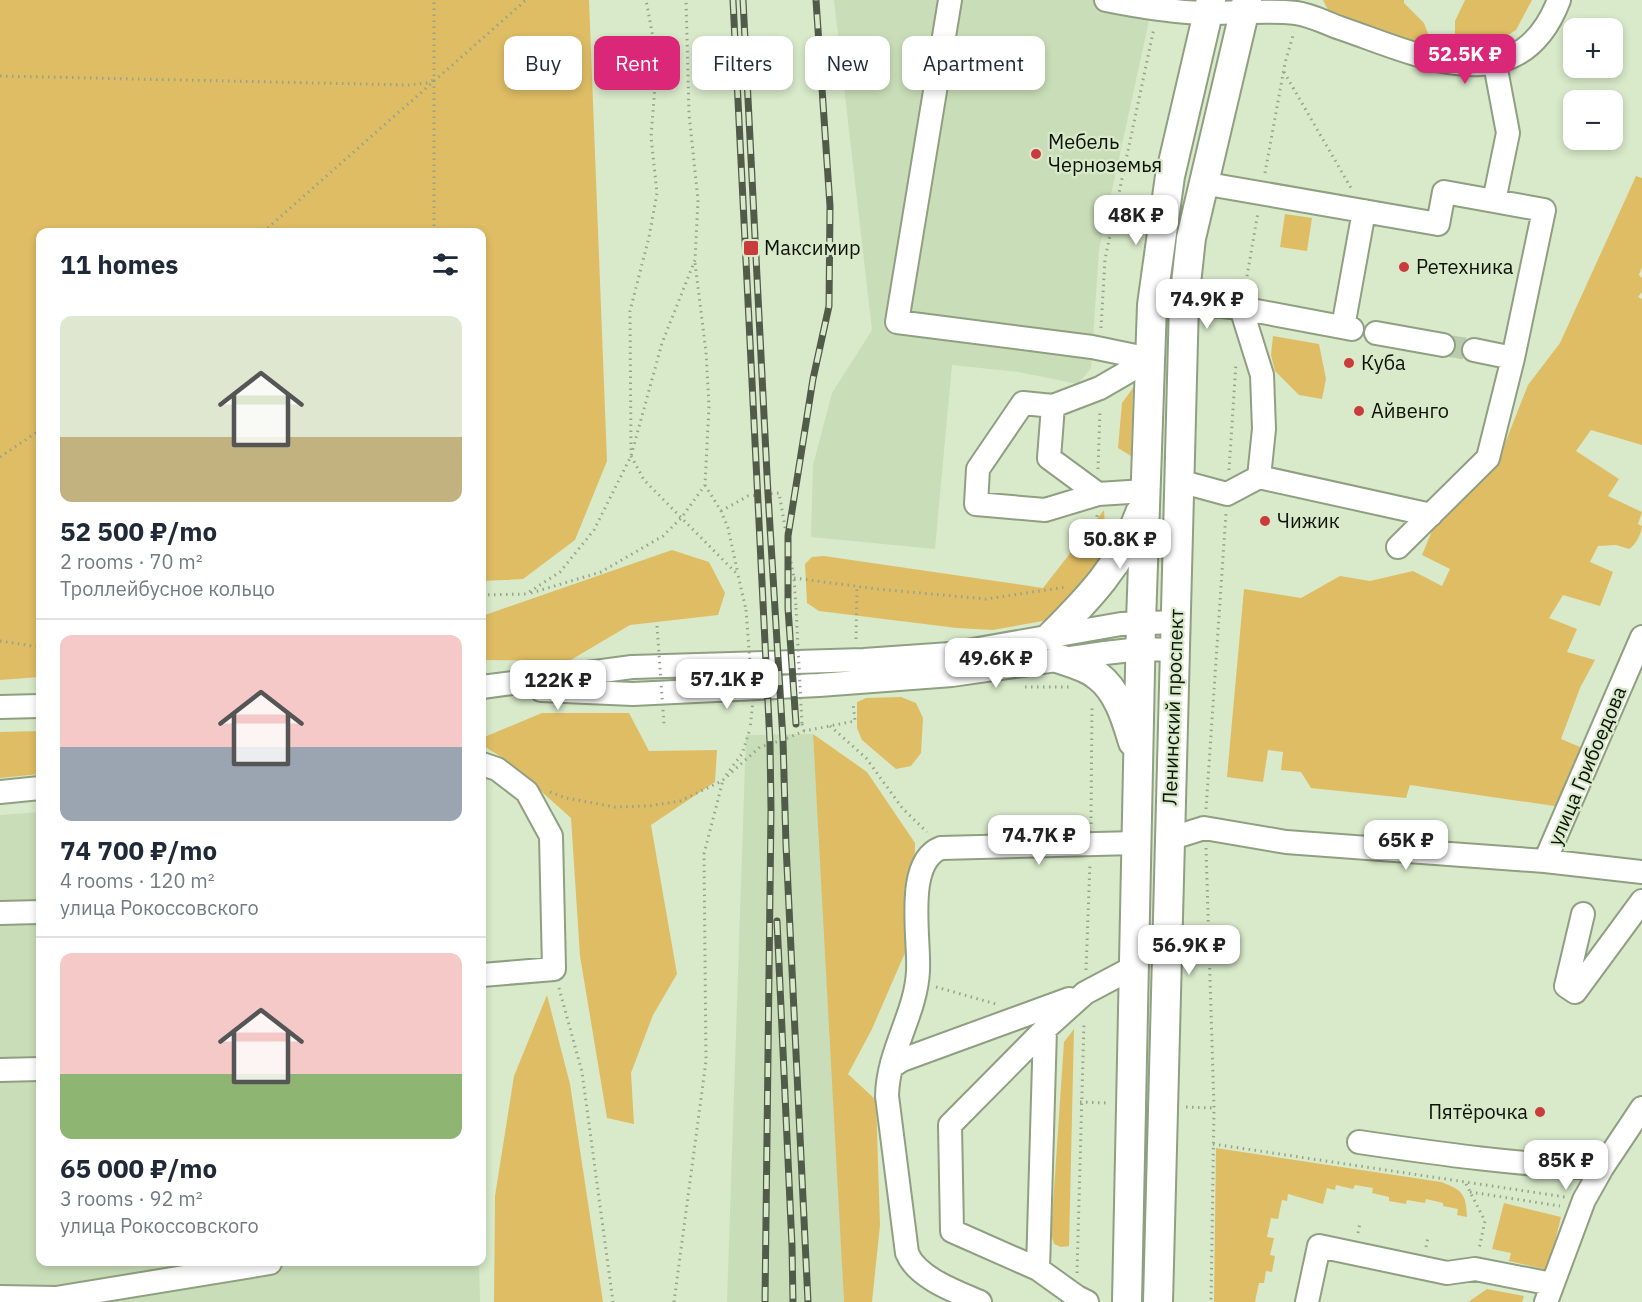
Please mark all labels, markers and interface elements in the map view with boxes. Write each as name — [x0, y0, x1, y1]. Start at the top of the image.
map controls — [1563, 18, 1623, 150]
button: + — [1563, 18, 1623, 78]
pin: 52.5K ₽ — [1410, 34, 1520, 85]
chip: Buy — [504, 36, 582, 90]
chip: Rent — [594, 36, 680, 90]
chip: Filters — [692, 36, 793, 90]
chip: New — [805, 36, 890, 90]
chip: Apartment — [902, 36, 1045, 90]
text: 52.5K ₽ — [1428, 40, 1502, 67]
button: − — [1563, 90, 1623, 150]
place label: Мебель Черноземья — [1048, 128, 1162, 178]
marker: Мебель Черноземья — [1029, 147, 1043, 161]
pin: 48K ₽ — [1094, 195, 1178, 246]
text: 48K ₽ — [1108, 201, 1164, 228]
place label: Максимир — [764, 234, 861, 261]
marker: Максимир — [742, 239, 760, 257]
text: 11 homes — [60, 247, 178, 281]
icon: filters — [429, 248, 462, 281]
place label: Ретехника — [1416, 253, 1514, 280]
marker: Ретехника — [1397, 260, 1411, 274]
pin: 74.9K ₽ — [1152, 279, 1262, 330]
text: 74.9K ₽ — [1170, 285, 1244, 312]
place label: Куба — [1361, 349, 1406, 376]
icon: home — [207, 355, 315, 463]
marker: Куба — [1342, 356, 1356, 370]
place label: Айвенго — [1371, 397, 1449, 424]
marker: Айвенго — [1352, 404, 1366, 418]
place label: Чижик — [1277, 507, 1340, 534]
text: 52 500 ₽/mo — [60, 514, 217, 548]
marker: Чижик — [1258, 514, 1272, 528]
pin: 50.8K ₽ — [1065, 519, 1175, 570]
text: 50.8K ₽ — [1083, 525, 1157, 552]
text: 2 rooms · 70 m² — [60, 548, 203, 575]
text: Троллейбусное кольцо — [60, 575, 275, 602]
street label: Ленинский проспект — [1156, 608, 1189, 806]
pin: 49.6K ₽ — [941, 638, 1051, 689]
text: 49.6K ₽ — [959, 644, 1033, 671]
pin: 57.1K ₽ — [672, 659, 782, 710]
pin: 122K ₽ — [509, 660, 607, 711]
text: 57.1K ₽ — [690, 665, 764, 692]
text: 122K ₽ — [524, 666, 592, 693]
icon: home — [207, 674, 315, 782]
street label: улица Грибоедова — [1541, 682, 1632, 850]
pin: 74.7K ₽ — [984, 815, 1094, 866]
pin: 65K ₽ — [1364, 820, 1448, 871]
text: 74.7K ₽ — [1002, 821, 1076, 848]
text: 65K ₽ — [1378, 826, 1434, 853]
text: 74 700 ₽/mo — [60, 833, 217, 867]
text: 4 rooms · 120 m² — [60, 867, 215, 894]
text: улица Рокоссовского — [60, 894, 259, 921]
pin: 56.9K ₽ — [1134, 925, 1244, 976]
text: 56.9K ₽ — [1152, 931, 1226, 958]
icon: home — [207, 992, 315, 1100]
place label: Пятёрочка — [1428, 1098, 1528, 1125]
marker: Пятёрочка — [1533, 1105, 1547, 1119]
pin: 85K ₽ — [1524, 1140, 1608, 1191]
text: 85K ₽ — [1538, 1146, 1594, 1173]
text: 65 000 ₽/mo — [60, 1151, 217, 1185]
text: 3 rooms · 92 m² — [60, 1185, 203, 1212]
text: улица Рокоссовского — [60, 1212, 259, 1239]

